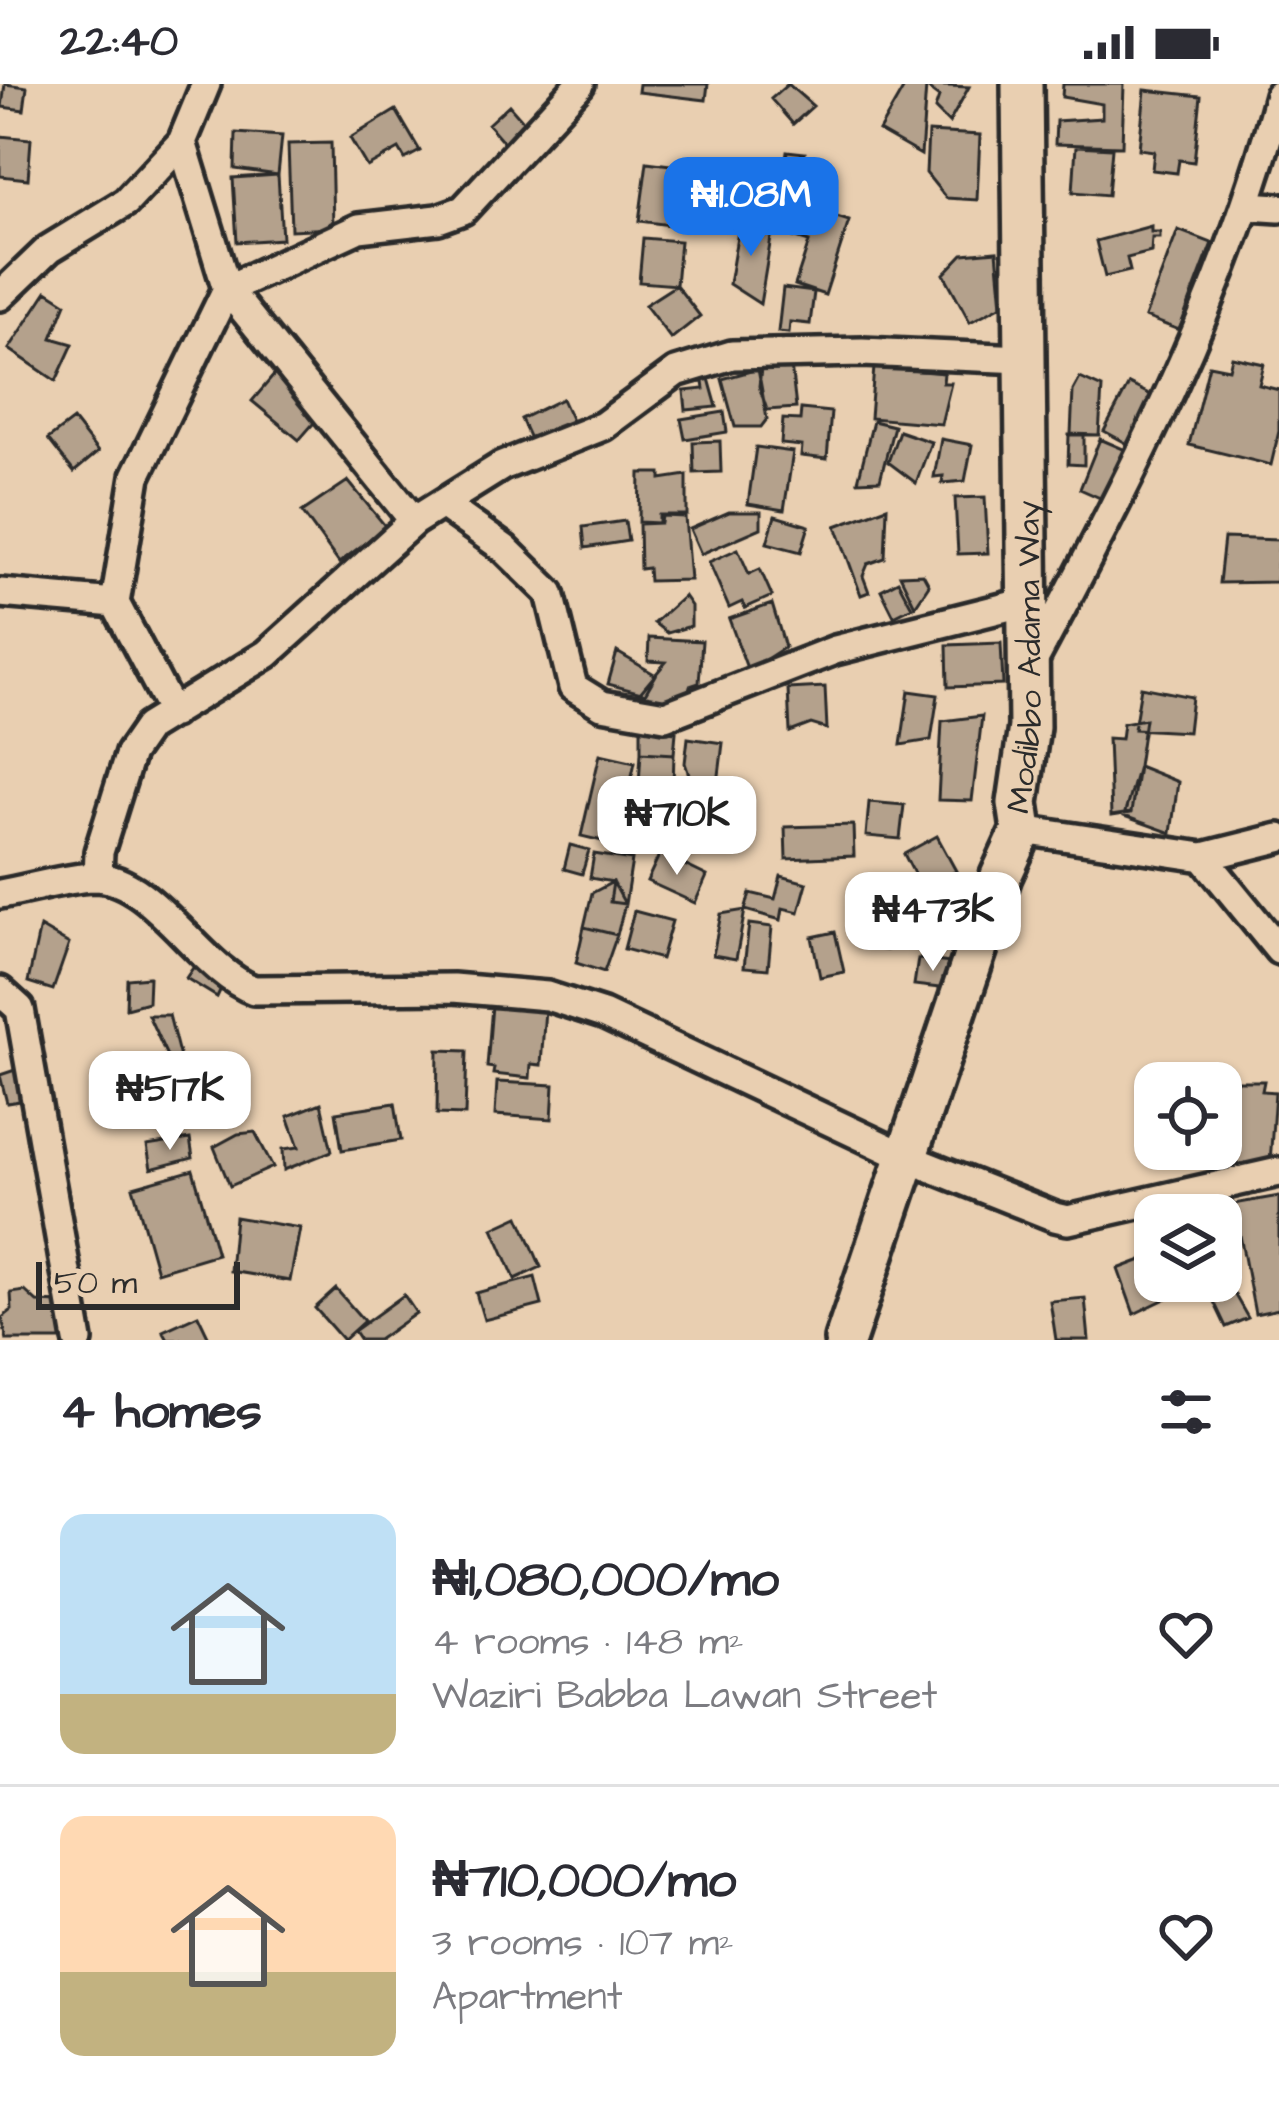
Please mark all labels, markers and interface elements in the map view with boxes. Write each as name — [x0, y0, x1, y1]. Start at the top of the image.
text: 22:40 — [60, 11, 178, 73]
pin: ₦1.08M — [653, 157, 849, 259]
text: ₦1.08M — [691, 169, 811, 223]
street label: Modibbo Adama Way — [996, 500, 1054, 816]
pin: ₦710K — [593, 776, 761, 878]
text: ₦710K — [624, 788, 730, 842]
pin: ₦473K — [849, 872, 1017, 974]
text: ₦473K — [872, 884, 994, 938]
pin: ₦517K — [86, 1051, 254, 1153]
map controls — [1134, 1062, 1242, 1302]
button: locate — [1134, 1062, 1242, 1170]
text: ₦517K — [116, 1063, 224, 1117]
button: layers — [1134, 1194, 1242, 1302]
scale bar — [36, 1256, 240, 1309]
text: 50 m — [54, 1260, 137, 1306]
text: 4 homes — [60, 1377, 262, 1448]
icon: filters — [1153, 1379, 1219, 1445]
text: ₦1,080,000/mo — [432, 1545, 779, 1616]
icon: home — [156, 1562, 300, 1706]
icon: heart — [1153, 1601, 1219, 1667]
text: 4 rooms · 148 m² — [432, 1616, 744, 1670]
text: Waziri Babba Lawan Street — [432, 1670, 937, 1724]
text: ₦710,000/mo — [432, 1846, 736, 1917]
icon: home — [156, 1864, 300, 2008]
icon: heart — [1153, 1903, 1219, 1969]
text: 3 rooms · 107 m² — [432, 1917, 734, 1971]
text: Apartment — [432, 1971, 623, 2025]

